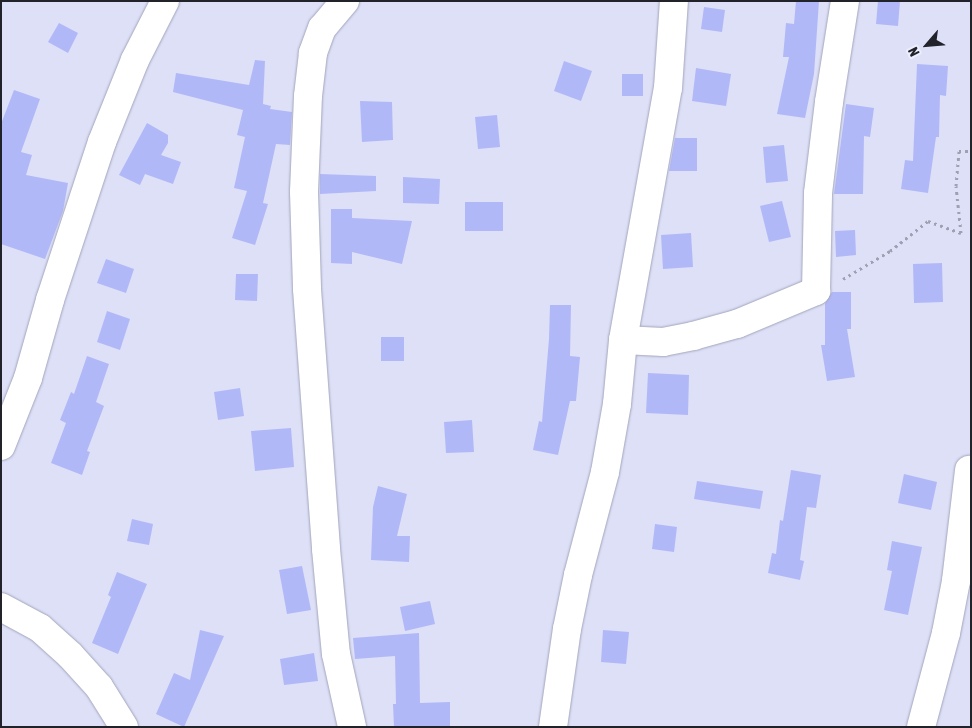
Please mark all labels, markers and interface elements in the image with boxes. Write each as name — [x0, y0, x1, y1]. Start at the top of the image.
north arrow — [902, 20, 952, 70]
text: N — [905, 45, 923, 59]

